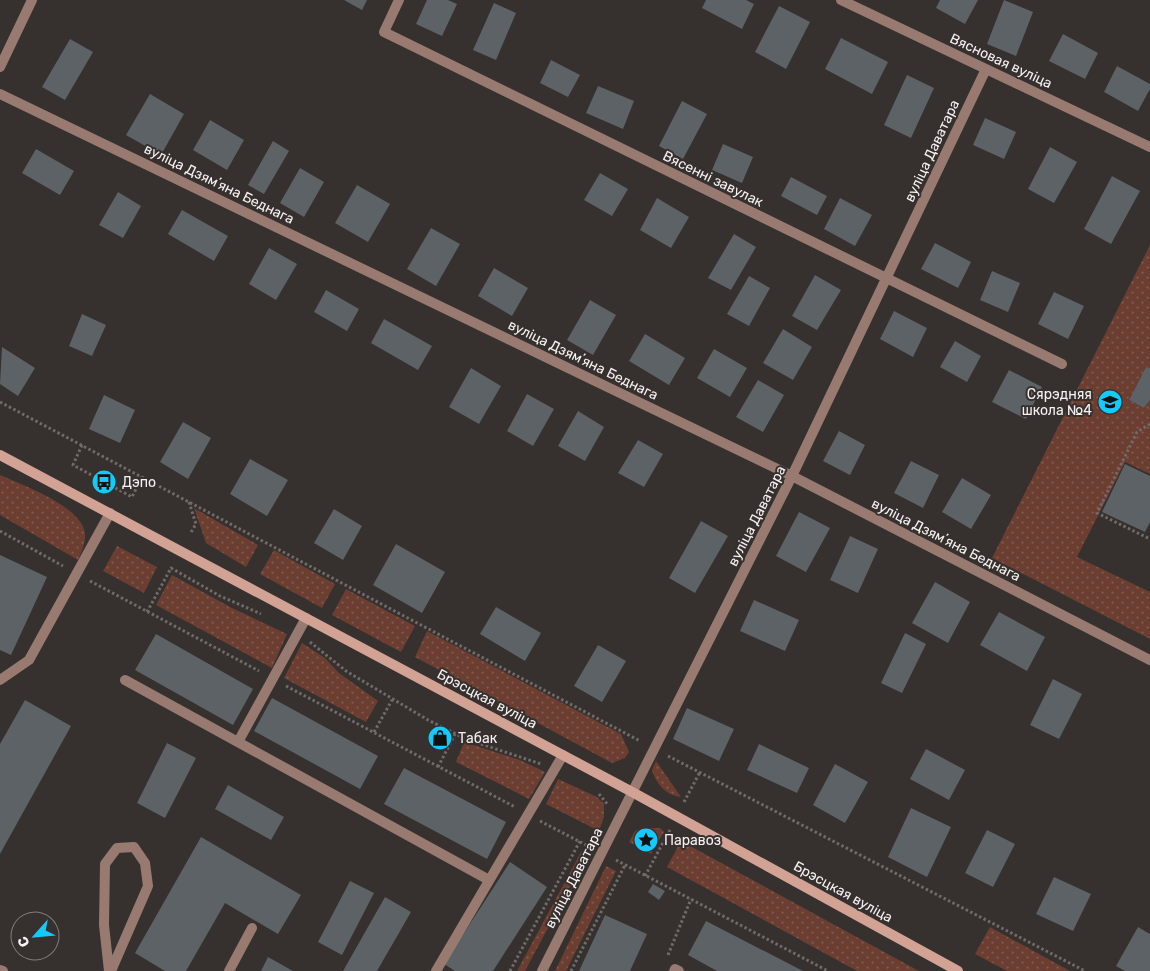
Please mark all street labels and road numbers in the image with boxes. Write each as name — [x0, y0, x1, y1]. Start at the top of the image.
street label: Вясновая вуліца — [947, 30, 1055, 92]
street label: вуліца Даватара — [901, 97, 963, 205]
street label: вуліца Дзямʼяна Беднага — [141, 140, 297, 228]
street label: Вясенні завулак — [660, 147, 766, 211]
street label: вуліца Дзямʼяна Беднага — [505, 316, 661, 404]
street label: вуліца Даватара — [724, 463, 790, 569]
street label: вуліца Дзямʼяна Беднага — [869, 495, 1023, 585]
street label: Брэсцкая вуліца — [434, 666, 540, 732]
street label: вуліца Даватара — [541, 825, 607, 931]
street label: Брэсцкая вуліца — [790, 858, 896, 926]

